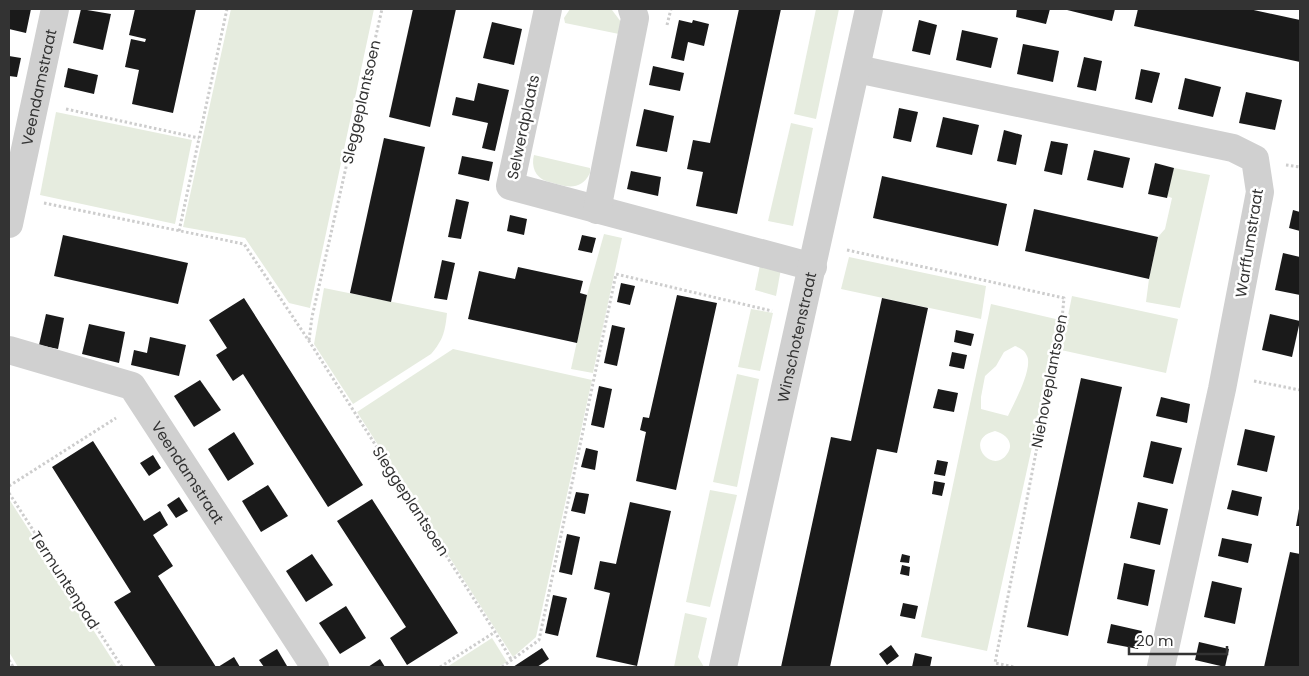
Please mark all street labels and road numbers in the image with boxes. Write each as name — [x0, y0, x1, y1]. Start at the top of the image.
street label: Veendamstraat — [16, 27, 61, 147]
street label: Sleggeplantsoen — [337, 38, 385, 166]
street label: Selwerdplaats — [502, 73, 544, 181]
street label: Warffumstraat — [1230, 187, 1268, 299]
street label: Winschotenstraat — [772, 270, 821, 404]
street label: Niehoveplantsoen — [1026, 312, 1072, 450]
street label: Veendamstraat — [147, 417, 229, 528]
street label: Sleggeplantsoen — [368, 442, 454, 560]
street label: Termuntenpad — [26, 527, 104, 633]

